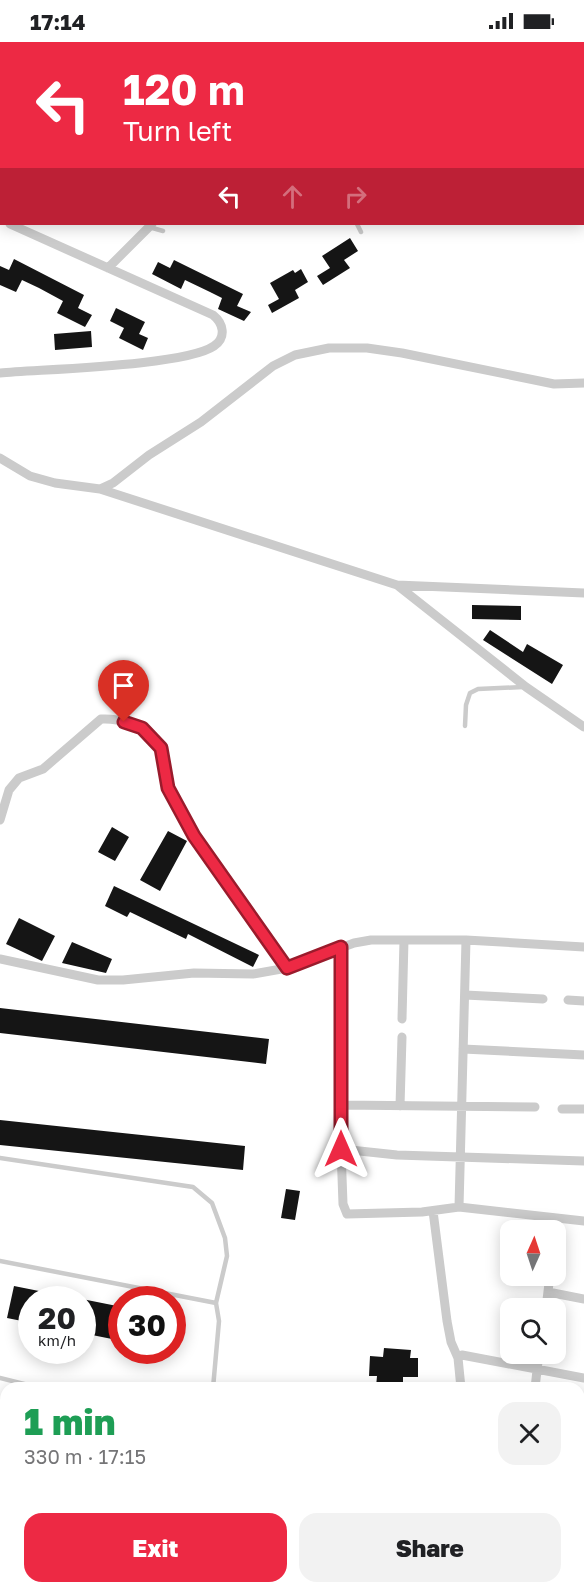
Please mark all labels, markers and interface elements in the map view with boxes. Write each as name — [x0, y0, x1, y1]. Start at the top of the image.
text: 17:14 — [30, 8, 85, 35]
text: 120 m — [123, 64, 245, 114]
icon: left — [24, 66, 102, 144]
text: Turn left — [123, 115, 232, 147]
icon: left — [213, 180, 246, 213]
icon: ahead — [276, 180, 309, 213]
icon: right — [339, 180, 372, 213]
pin — [98, 660, 149, 722]
icon: arrive — [107, 669, 140, 702]
position arrow — [309, 1117, 373, 1181]
north arrow — [500, 1220, 566, 1286]
map controls — [500, 1220, 566, 1364]
speed limit sign: 30 — [108, 1286, 186, 1364]
button: search — [500, 1298, 566, 1364]
text: 20 — [38, 1300, 76, 1336]
text: km/h — [38, 1331, 76, 1349]
text: 1 min — [24, 1400, 115, 1443]
button: close — [498, 1402, 561, 1465]
text: 330 m · 17:15 — [24, 1444, 146, 1468]
button: Exit — [24, 1513, 287, 1582]
button: Share — [299, 1513, 561, 1582]

